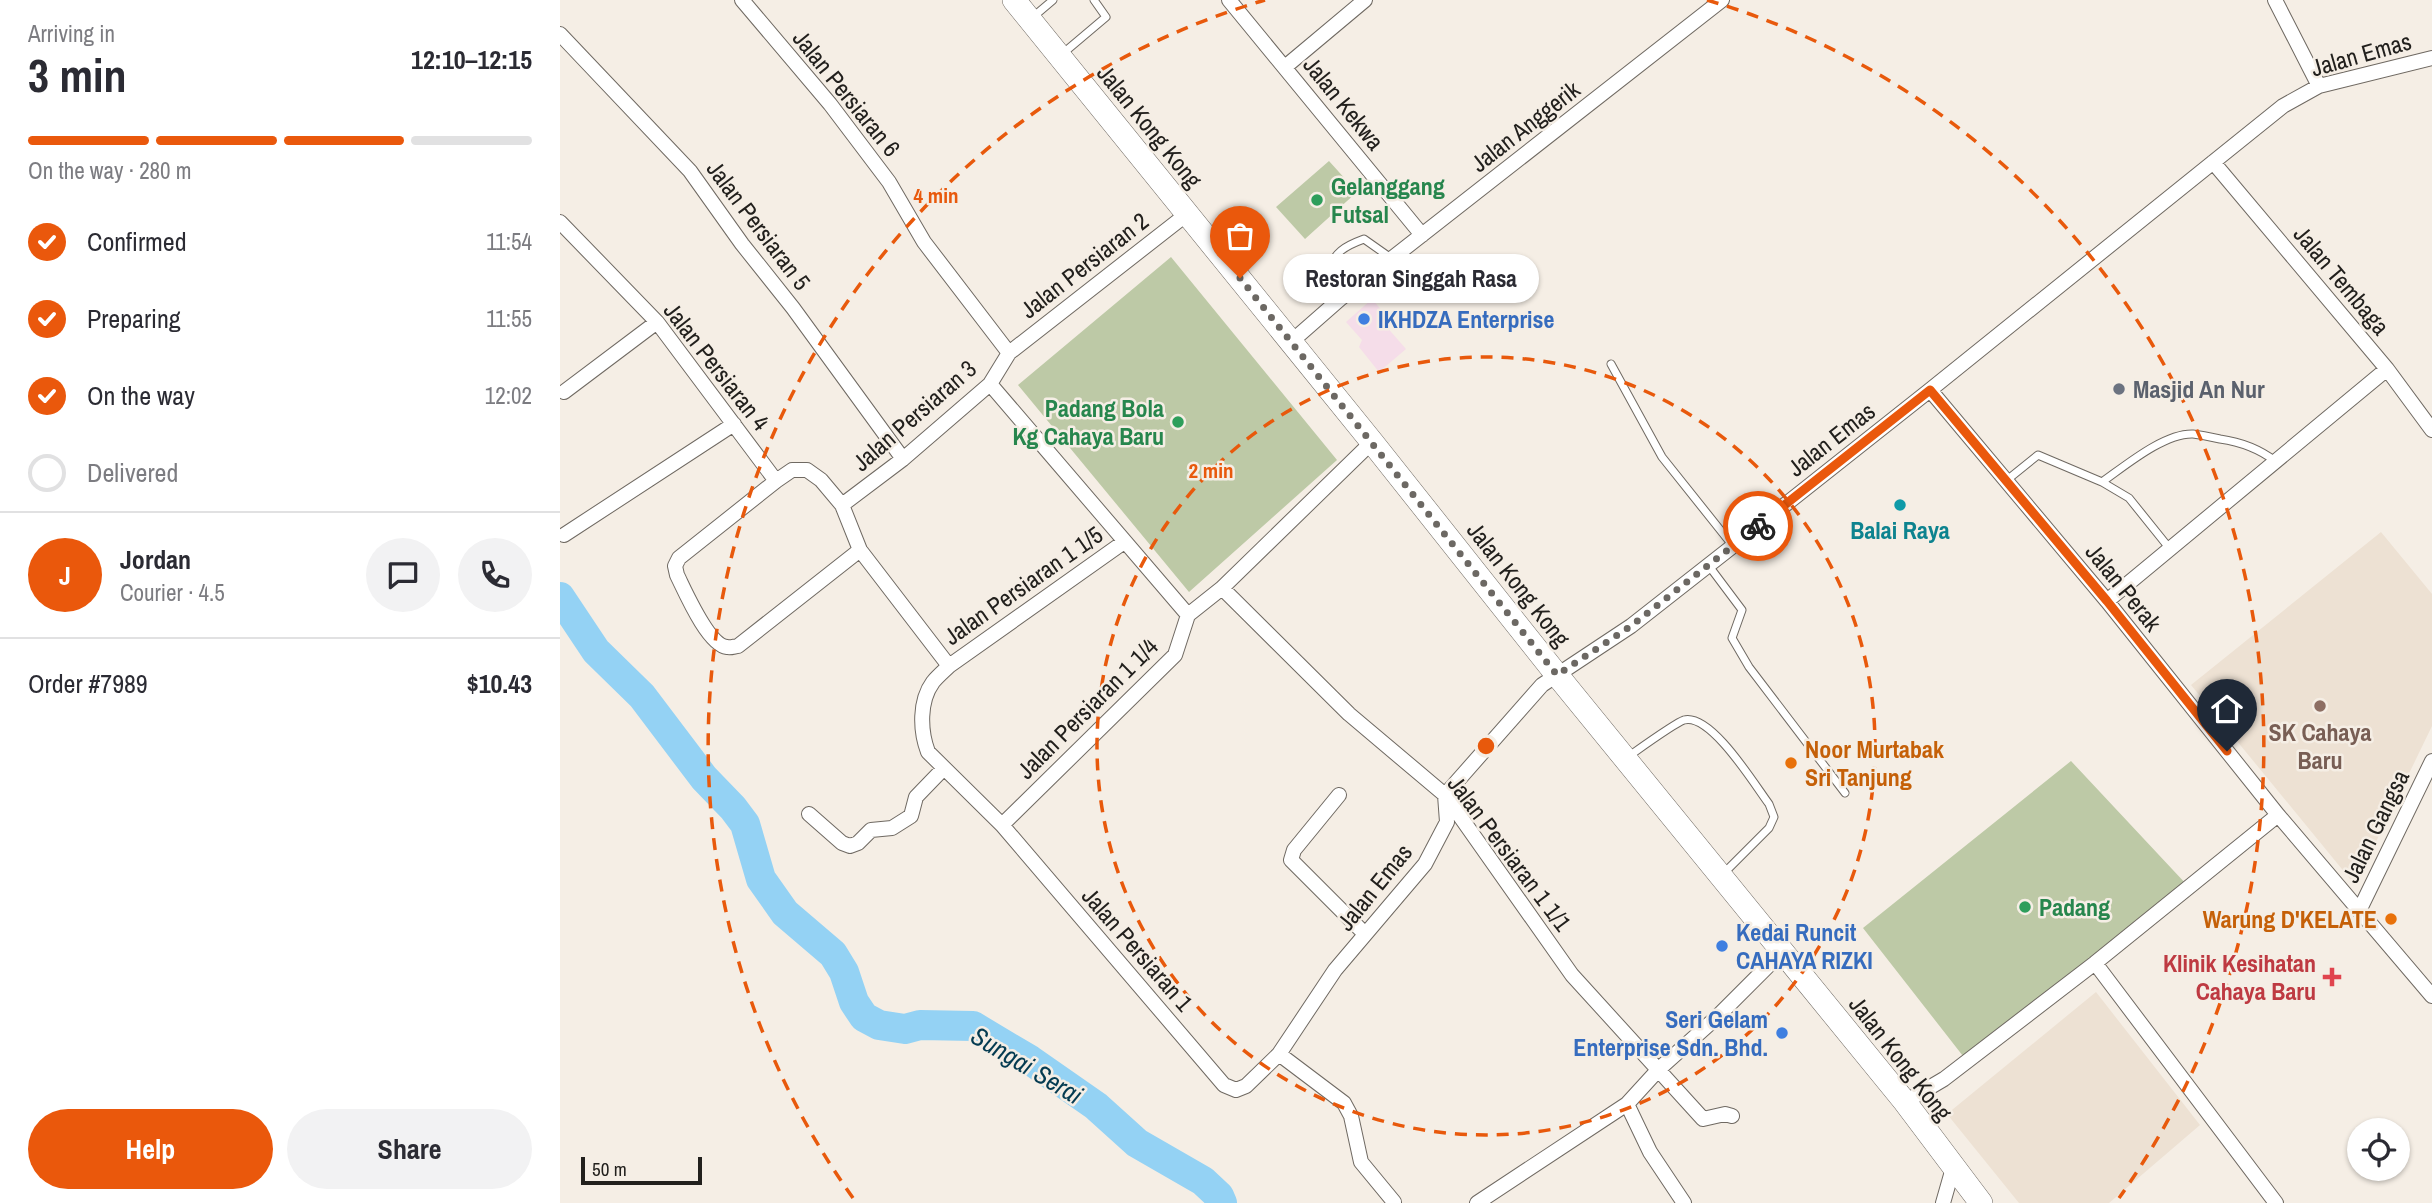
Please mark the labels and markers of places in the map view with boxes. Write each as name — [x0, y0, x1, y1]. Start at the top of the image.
place label: Gelanggang Futsal — [1331, 170, 1445, 230]
marker: Gelanggang Futsal — [1309, 192, 1325, 208]
pin — [1210, 206, 1270, 278]
callout: Restoran Singgah Rasa — [1282, 254, 1538, 302]
place label: IKHDZA Enterprise — [1378, 303, 1554, 335]
marker: IKHDZA Enterprise — [1356, 311, 1372, 327]
place label: Masjid An Nur — [2133, 373, 2265, 405]
marker: Masjid An Nur — [2111, 381, 2127, 397]
place label: Padang Bola Kg Cahaya Baru — [1012, 392, 1164, 452]
marker: Padang Bola Kg Cahaya Baru — [1170, 414, 1186, 430]
marker: Balai Raya — [1892, 497, 1908, 513]
place label: Balai Raya — [1850, 514, 1950, 546]
pin — [2197, 679, 2257, 751]
marker: SK Cahaya Baru — [2312, 698, 2328, 714]
place label: SK Cahaya Baru — [2269, 716, 2371, 776]
place label: Noor Murtabak Sri Tanjung — [1805, 733, 1944, 793]
centre of rings — [1474, 734, 1498, 758]
marker: Noor Murtabak Sri Tanjung — [1783, 755, 1799, 771]
place label: Padang — [2039, 891, 2110, 923]
marker: Padang — [2017, 899, 2033, 915]
place label: Warung D'KELATE — [2203, 903, 2377, 935]
marker: Warung D'KELATE — [2383, 911, 2399, 927]
place label: Kedai Runcit CAHAYA RIZKI — [1736, 916, 1873, 976]
marker: Kedai Runcit CAHAYA RIZKI — [1714, 938, 1730, 954]
place label: Klinik Kesihatan Cahaya Baru — [2163, 947, 2316, 1007]
marker: Klinik Kesihatan Cahaya Baru — [2322, 967, 2342, 987]
place label: Seri Gelam Enterprise Sdn. Bhd. — [1573, 1003, 1768, 1063]
marker: Seri Gelam Enterprise Sdn. Bhd. — [1774, 1025, 1790, 1041]

